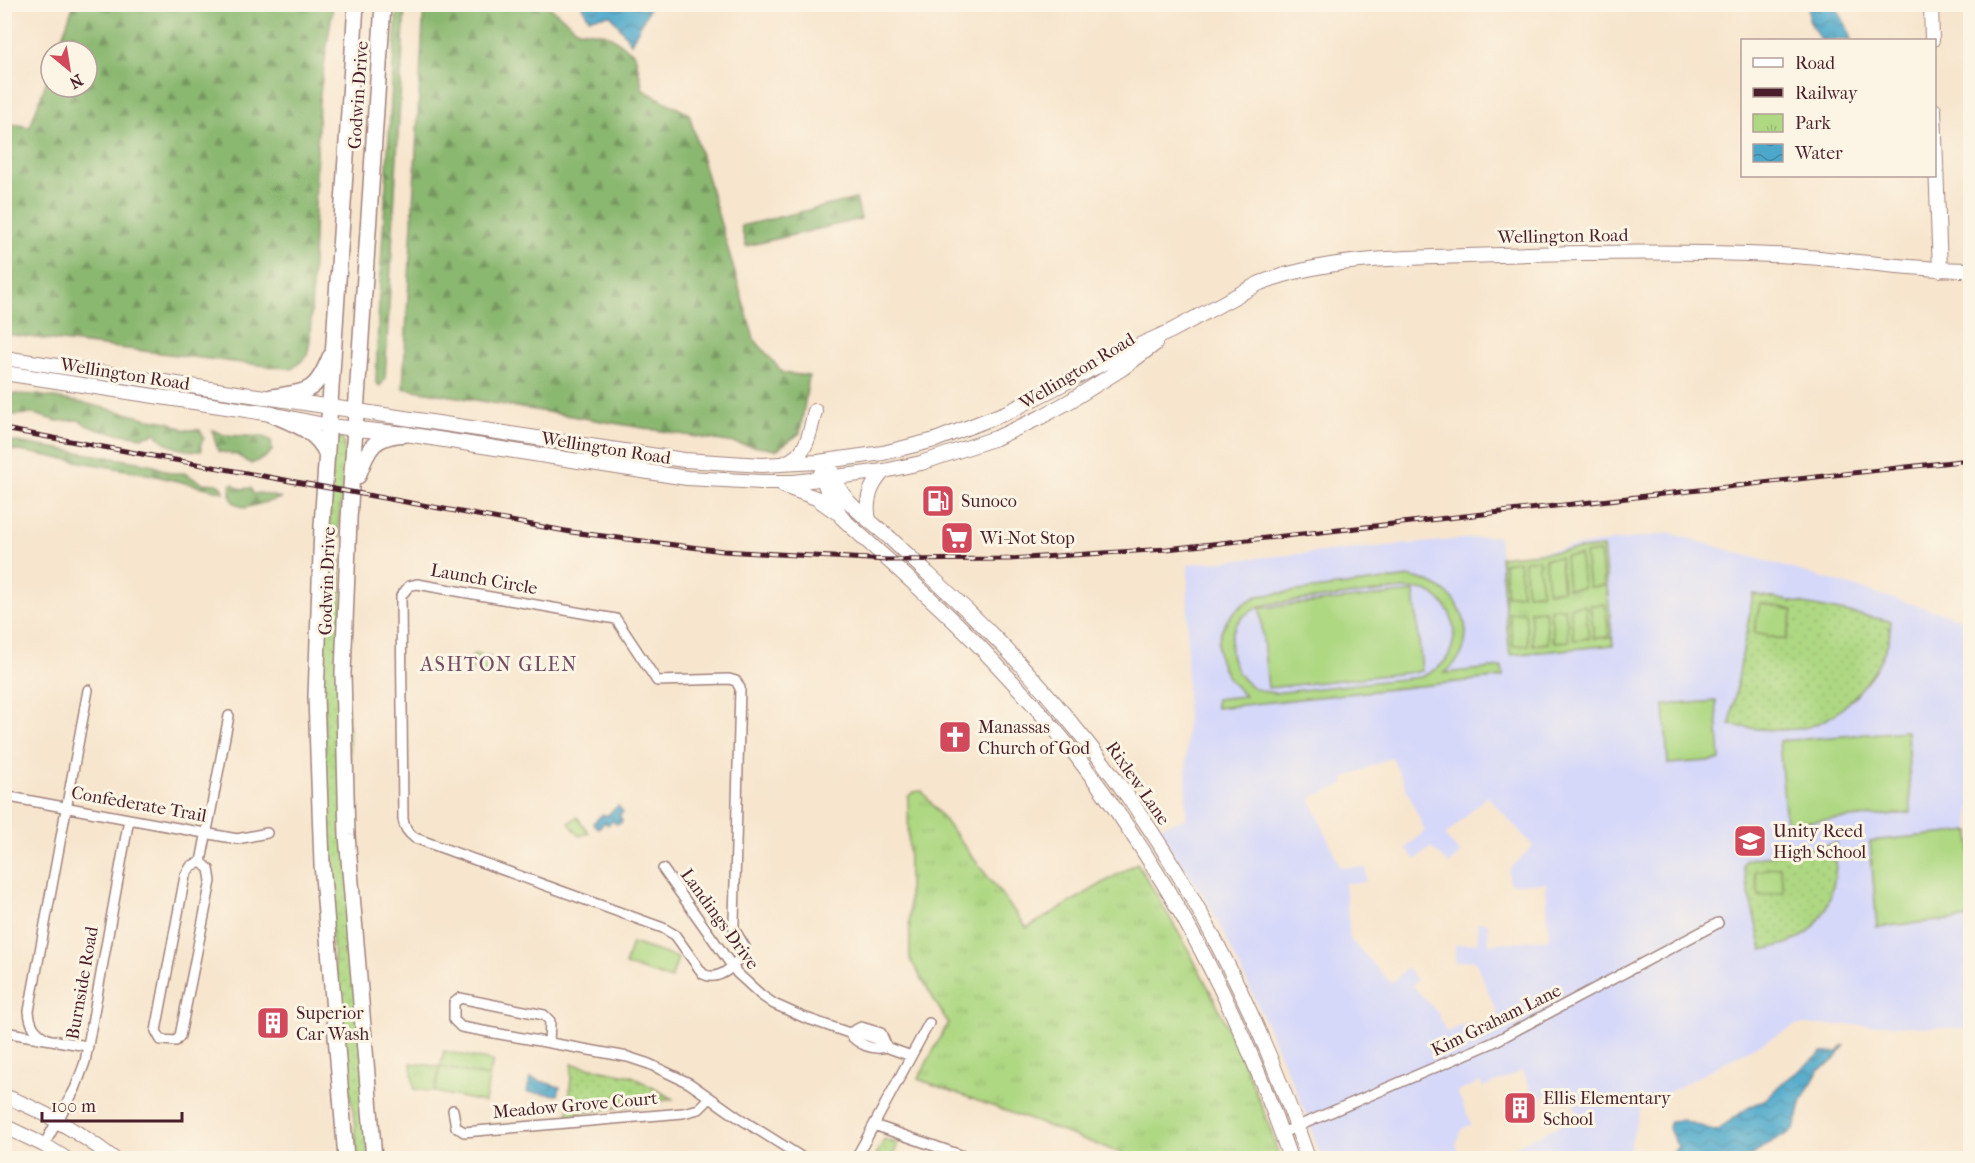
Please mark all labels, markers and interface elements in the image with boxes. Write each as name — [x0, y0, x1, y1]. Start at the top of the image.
north arrow — [39, 39, 99, 99]
legend — [1741, 39, 1936, 177]
street label: Godwin Drive — [344, 40, 373, 150]
text: Road — [1795, 53, 1835, 74]
text: N — [65, 70, 86, 93]
text: Railway — [1795, 83, 1859, 104]
text: Park — [1795, 113, 1832, 134]
text: Water — [1794, 143, 1843, 164]
street label: Wellington Road — [1496, 225, 1629, 248]
street label: Wellington Road — [1015, 329, 1139, 415]
street label: Wellington Road — [58, 354, 191, 395]
street label: Wellington Road — [539, 428, 672, 469]
fuel station icon: Sunoco — [920, 483, 956, 519]
place label: Sunoco — [961, 491, 1017, 512]
supermarket icon: Wi-Not Stop — [939, 520, 975, 556]
street label: Godwin Drive — [315, 526, 340, 636]
place label: Wi-Not Stop — [979, 528, 1075, 549]
street label: Launch Circle — [429, 560, 539, 599]
district label: ASHTON GLEN — [419, 653, 578, 676]
place label: Manassas Church of God — [978, 717, 1090, 759]
church icon: Manassas Church of God — [937, 719, 973, 755]
street label: Rixlew Lane — [1101, 737, 1174, 829]
street label: Confederate Trail — [70, 782, 208, 827]
place label: Unity Reed High School — [1773, 821, 1866, 863]
school or university icon: Unity Reed High School — [1732, 823, 1768, 859]
street label: Landings Drive — [676, 865, 763, 974]
street label: Burnside Road — [62, 925, 103, 1041]
street label: Kim Graham Lane — [1428, 980, 1565, 1061]
place label: Superior Car Wash — [296, 1003, 369, 1045]
building icon: Superior Car Wash — [255, 1005, 291, 1041]
scale bar — [42, 1085, 182, 1123]
street label: Meadow Grove Court — [492, 1088, 659, 1123]
place label: Ellis Elementary School — [1543, 1088, 1672, 1130]
building icon: Ellis Elementary School — [1502, 1090, 1538, 1126]
text: 100 m — [51, 1096, 96, 1117]

